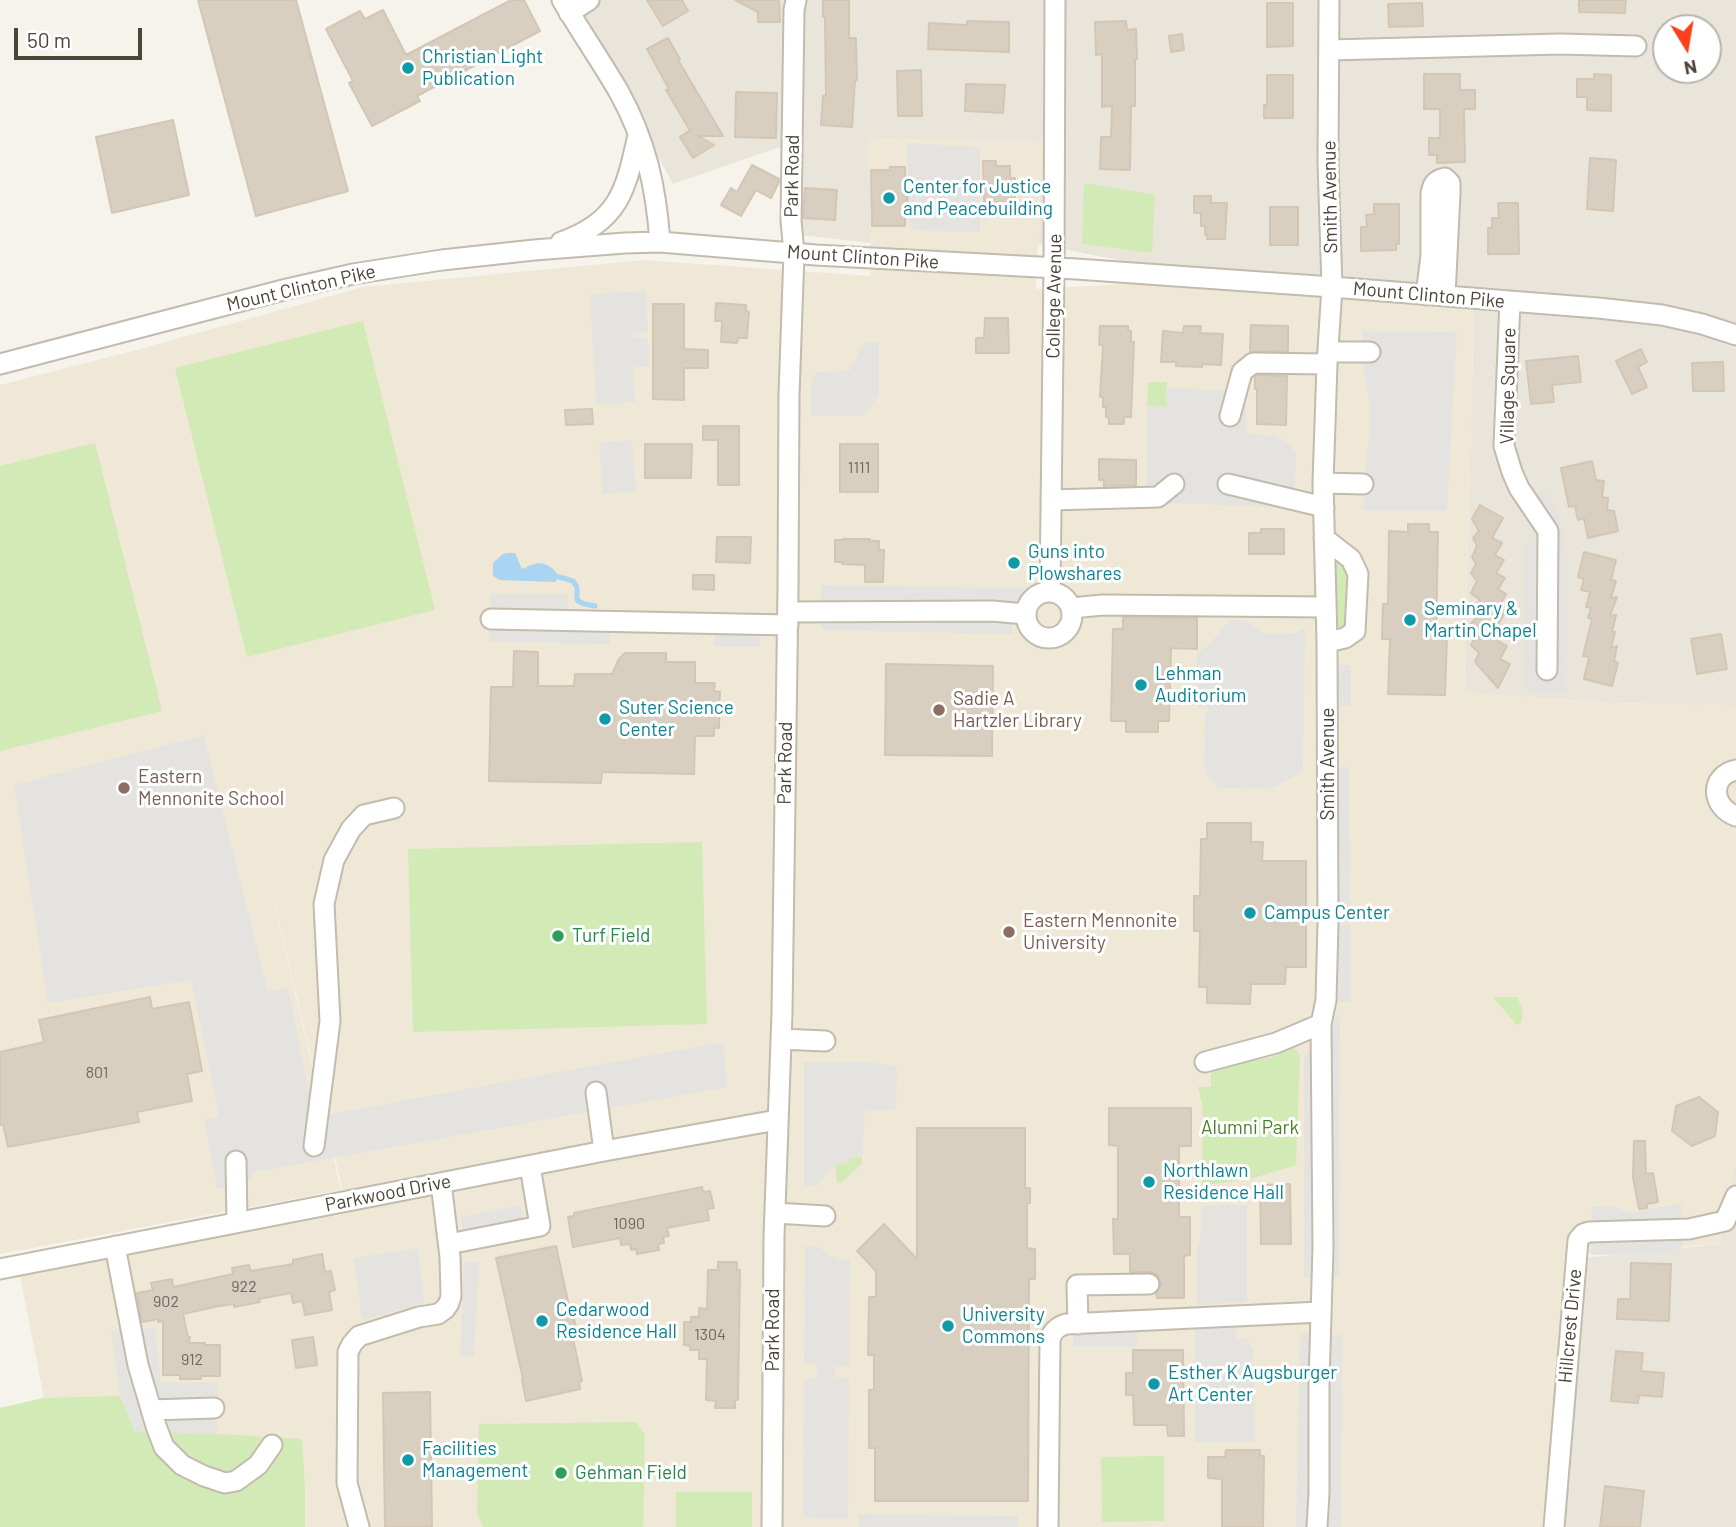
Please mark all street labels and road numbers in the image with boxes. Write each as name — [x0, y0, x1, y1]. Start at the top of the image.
street label: Park Road — [780, 134, 804, 218]
street label: Smith Avenue — [1318, 140, 1342, 254]
street label: College Avenue — [1042, 233, 1066, 359]
street label: Mount Clinton Pike — [786, 240, 940, 274]
street label: Mount Clinton Pike — [224, 260, 378, 316]
street label: Mount Clinton Pike — [1352, 277, 1506, 313]
street label: Village Square — [1496, 327, 1520, 445]
street label: Smith Avenue — [1317, 708, 1339, 820]
street label: Park Road — [773, 721, 797, 805]
street label: Parkwood Drive — [323, 1170, 453, 1216]
street label: Hillcrest Drive — [1554, 1268, 1586, 1384]
street label: Park Road — [762, 1288, 784, 1372]

